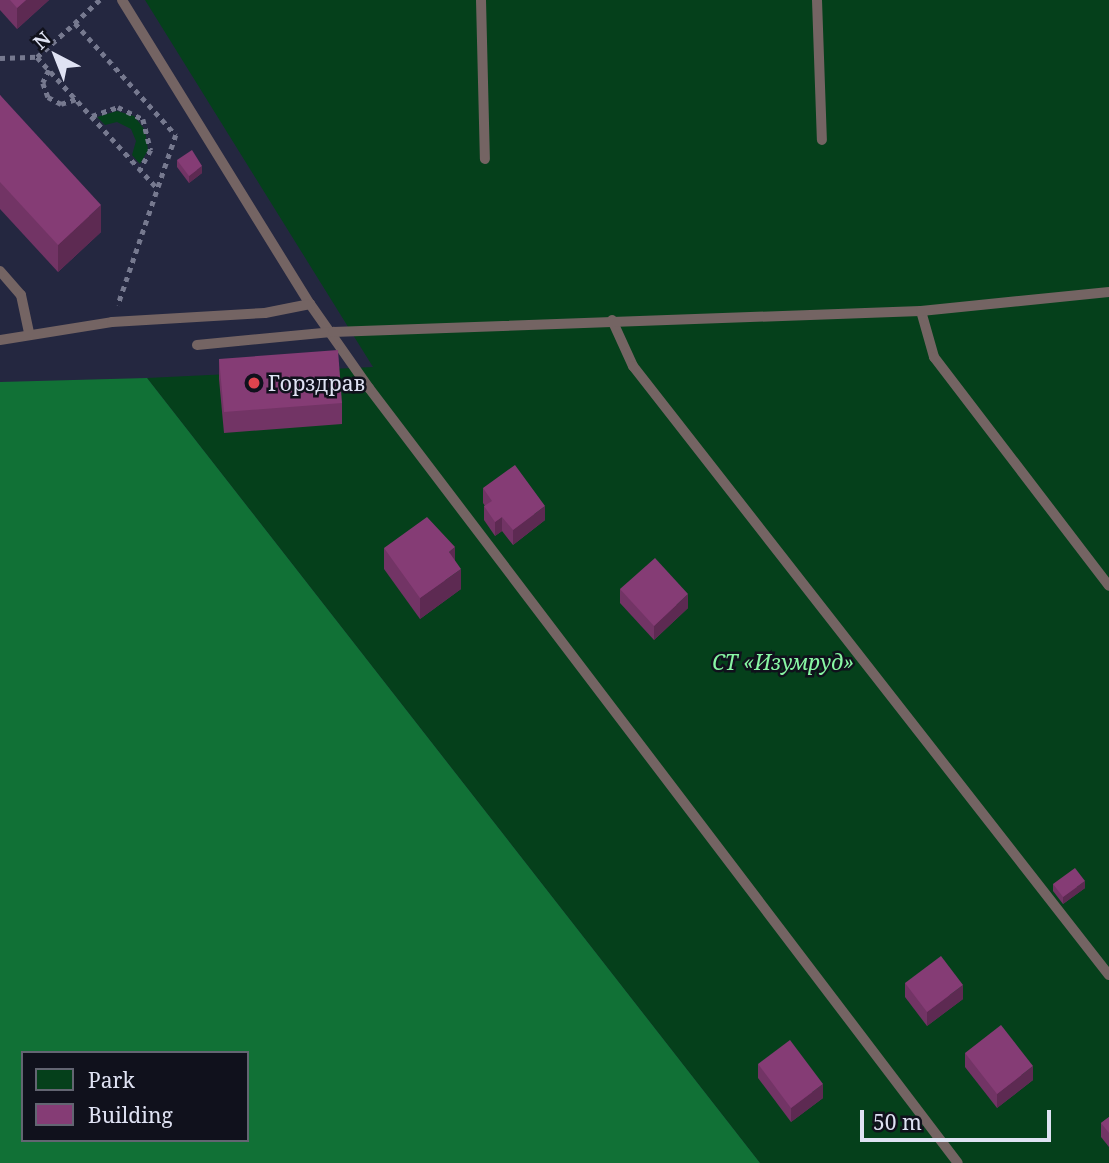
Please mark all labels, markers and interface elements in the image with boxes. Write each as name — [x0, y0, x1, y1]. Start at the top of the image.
north arrow — [21, 21, 91, 91]
text: N — [28, 26, 56, 55]
place label: Горздрав — [268, 370, 365, 396]
marker: Горздрав — [246, 375, 262, 391]
park label: СТ «Изумруд» — [712, 649, 854, 675]
legend — [21, 1051, 248, 1142]
text: Park — [88, 1066, 135, 1094]
scale bar — [864, 1096, 1055, 1140]
text: Building — [88, 1101, 173, 1129]
text: 50 m — [873, 1108, 922, 1136]

